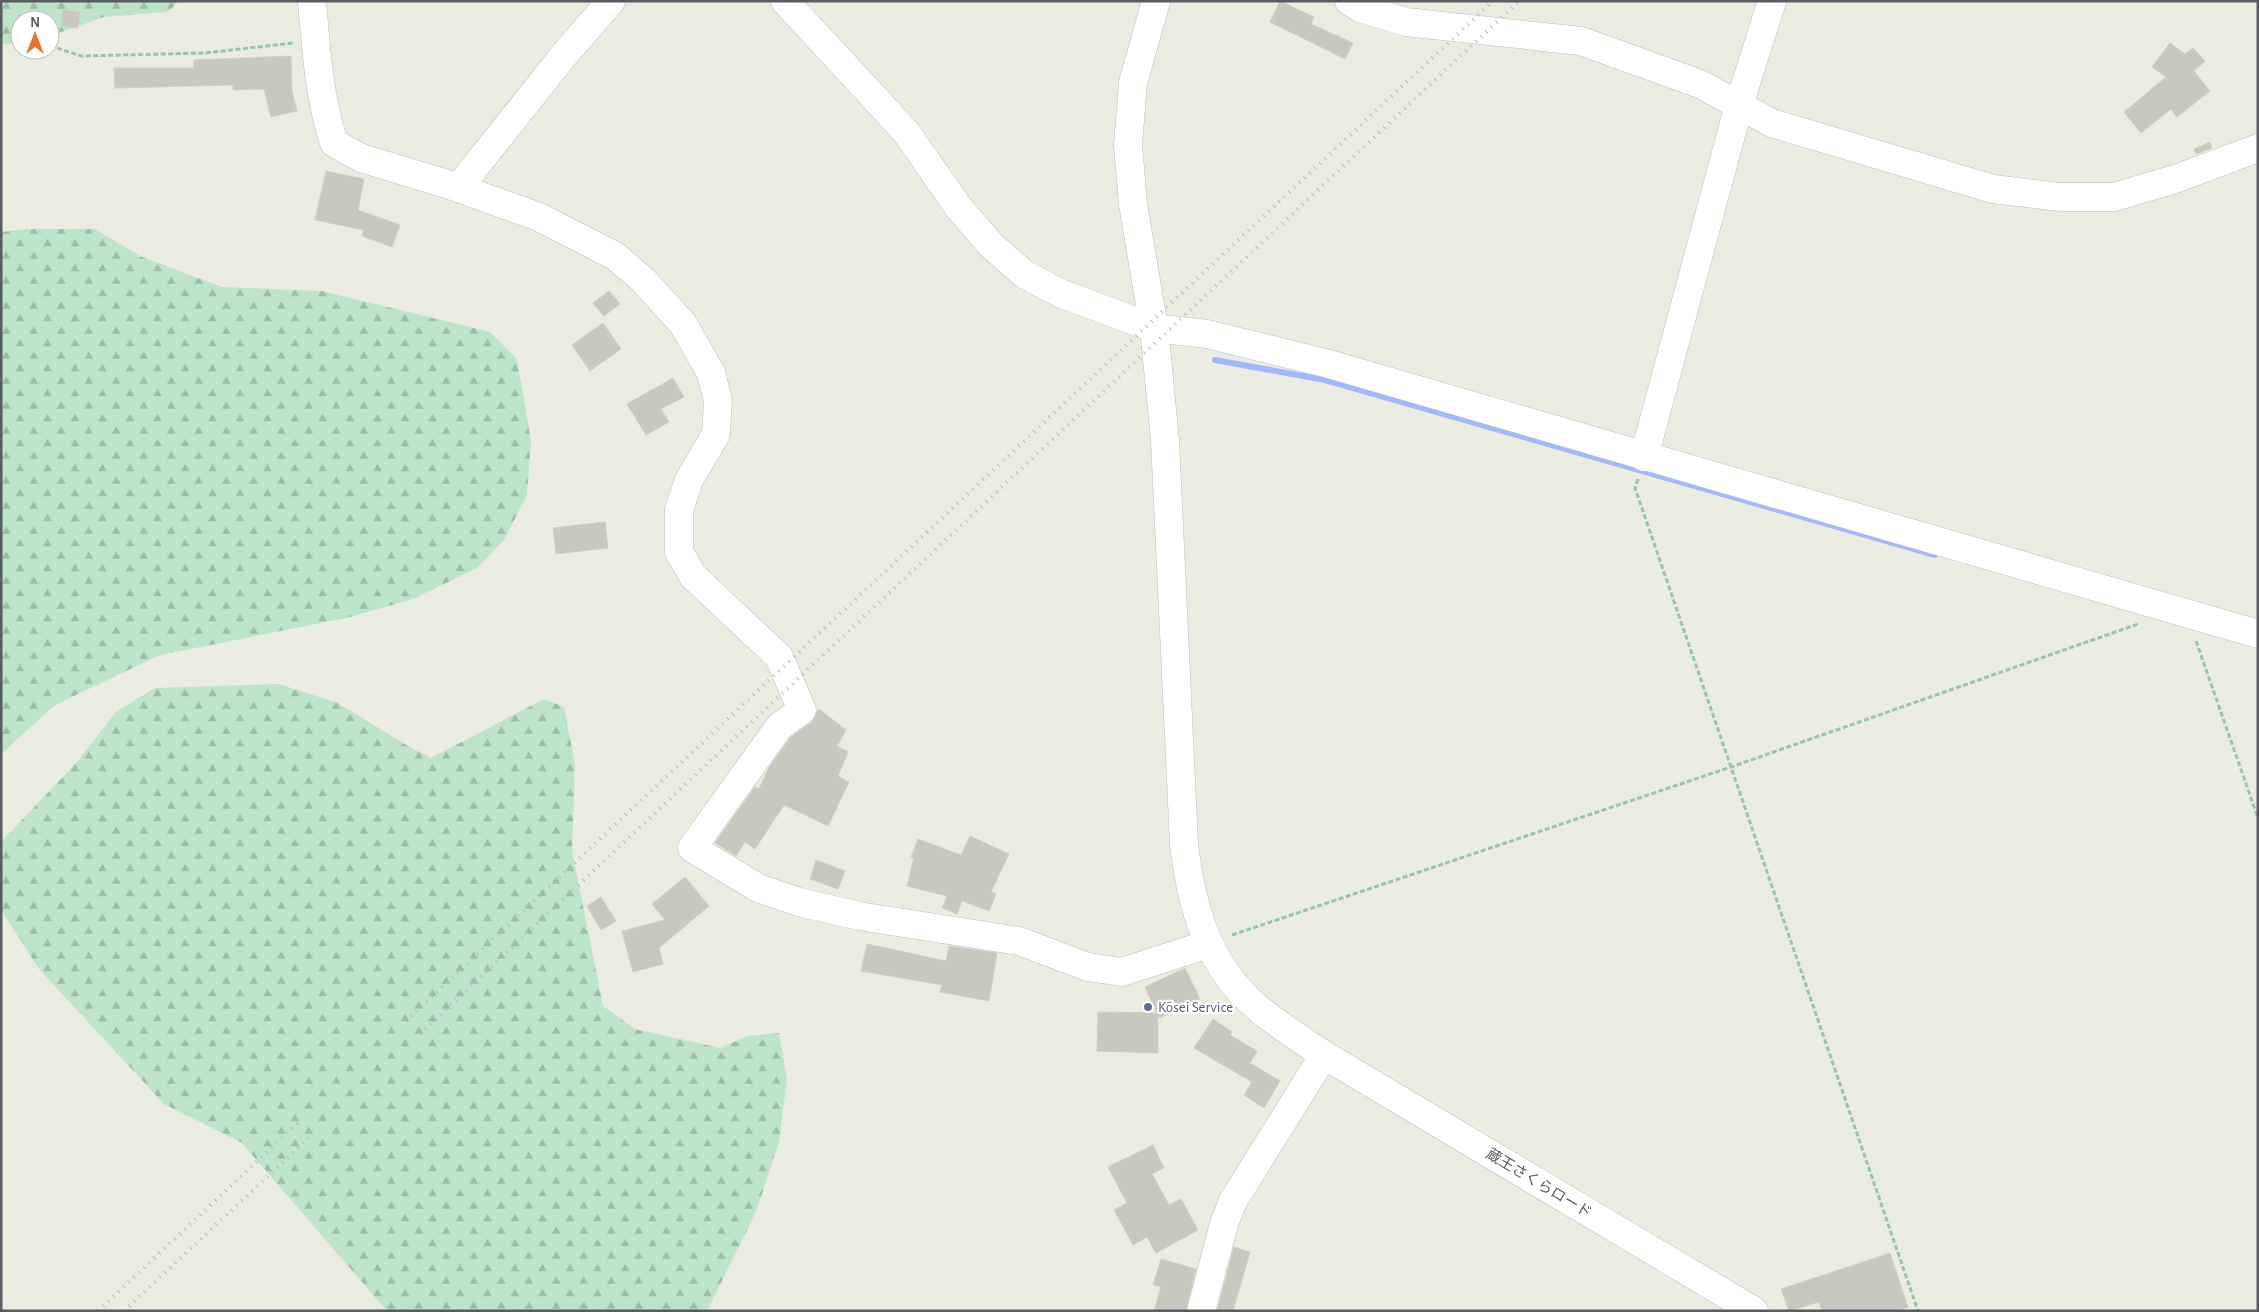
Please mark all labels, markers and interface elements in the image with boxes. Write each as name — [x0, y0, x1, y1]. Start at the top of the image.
north arrow — [10, 10, 60, 60]
text: N — [30, 16, 40, 30]
place label: Kōsei Service — [1158, 1000, 1233, 1015]
marker: Kōsei Service — [1142, 1001, 1154, 1013]
street label: 蔵王さくらロード — [1483, 1145, 1595, 1221]

